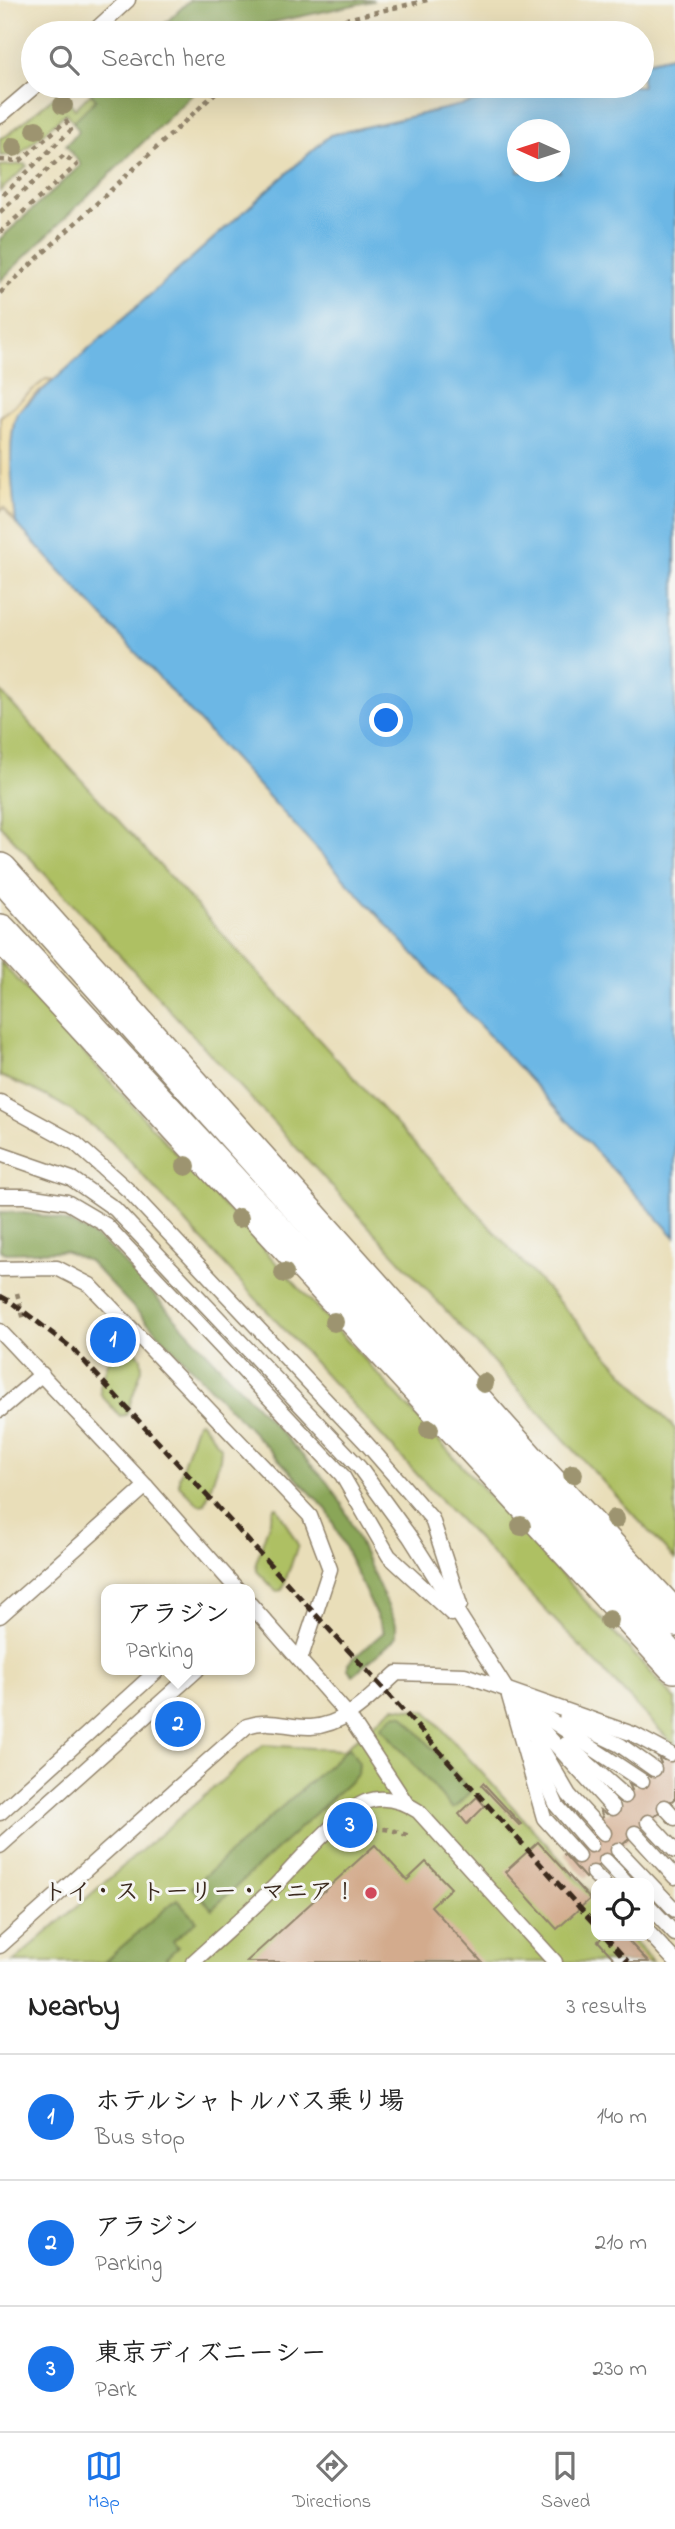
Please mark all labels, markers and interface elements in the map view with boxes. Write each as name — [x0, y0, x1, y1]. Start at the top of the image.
search box — [21, 21, 654, 98]
icon: search — [45, 41, 83, 79]
text: Search here — [101, 41, 226, 79]
north arrow — [507, 119, 570, 182]
your location — [369, 703, 403, 737]
pin: 1 — [90, 1314, 136, 1366]
popup — [101, 1584, 255, 1675]
text: アラジン — [126, 1597, 230, 1635]
text: Parking — [126, 1635, 193, 1668]
pin: 2 — [155, 1698, 201, 1750]
pin: 3 — [327, 1799, 373, 1851]
place label: トイ・ストーリー・マニア！ — [43, 1876, 357, 1911]
map controls — [591, 1878, 654, 1941]
button: locate — [591, 1878, 654, 1941]
marker: トイ・ストーリー・マニア！ — [363, 1885, 379, 1901]
text: Nearby — [28, 1986, 120, 2030]
text: 3 results — [566, 1991, 647, 2024]
text: ホテルシャトルバス乗り場 — [95, 2084, 404, 2122]
text: 1 — [47, 2101, 55, 2134]
text: 140 m — [597, 2101, 647, 2134]
text: Bus stop — [95, 2122, 185, 2155]
text: アラジン — [95, 2210, 199, 2248]
text: 2 — [45, 2227, 57, 2260]
text: 210 m — [595, 2227, 647, 2260]
text: Parking — [95, 2248, 162, 2281]
text: 東京ディズニーシー — [95, 2336, 326, 2374]
text: 3 — [46, 2353, 56, 2386]
text: 230 m — [593, 2353, 647, 2386]
text: Park — [95, 2374, 137, 2407]
tab: Map — [85, 2447, 123, 2516]
tab: Directions — [292, 2447, 371, 2516]
tab: Saved — [541, 2447, 590, 2516]

